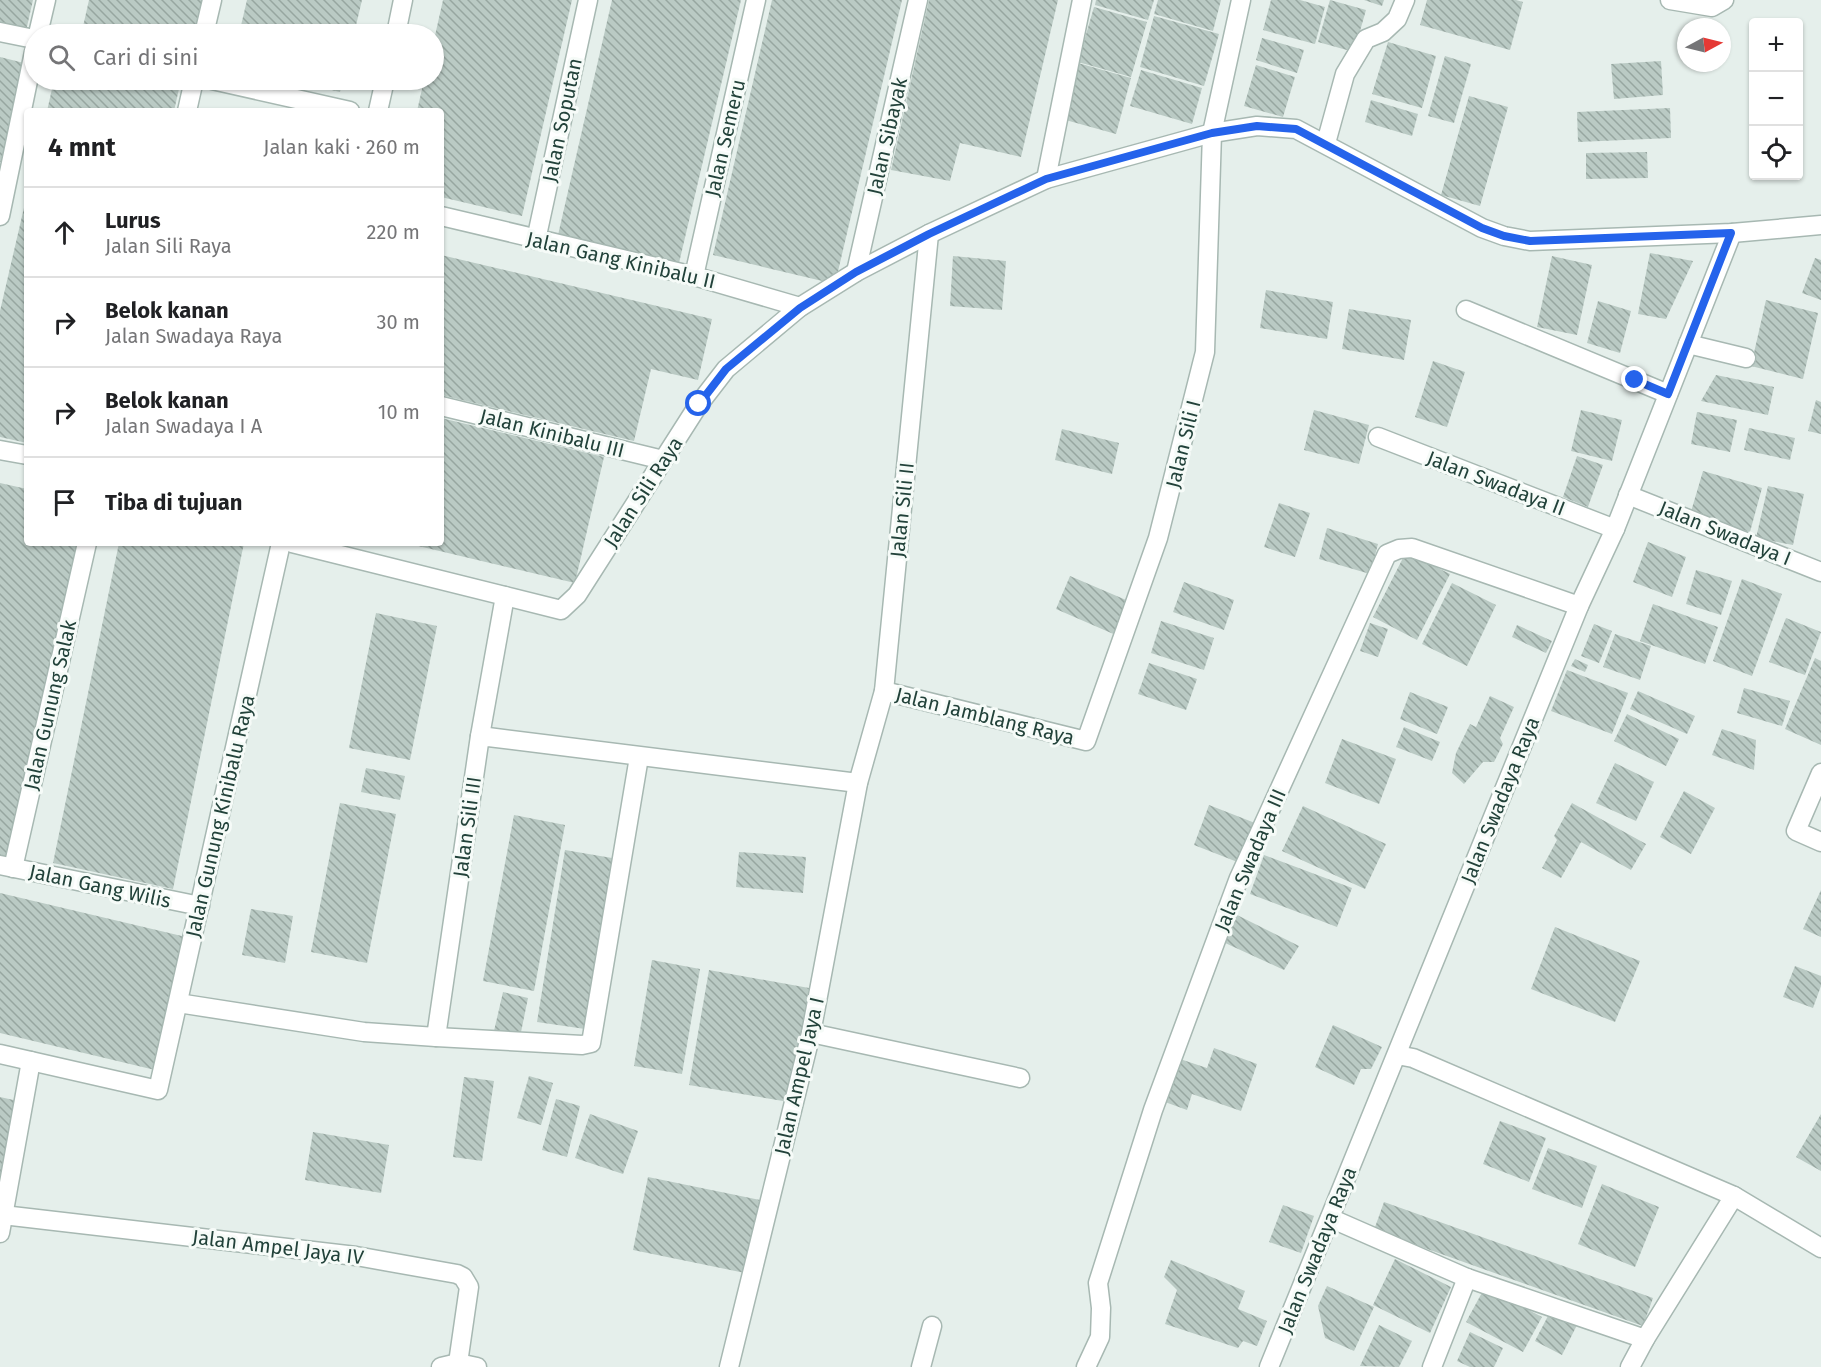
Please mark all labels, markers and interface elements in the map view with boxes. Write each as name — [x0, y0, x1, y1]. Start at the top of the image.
north arrow — [1677, 18, 1731, 72]
map controls — [1749, 18, 1803, 180]
button: + — [1749, 18, 1803, 72]
search box — [24, 24, 444, 90]
icon: search — [45, 41, 78, 74]
text: Cari di sini — [93, 44, 198, 71]
street label: Jalan Soputan — [537, 56, 587, 184]
button: − — [1749, 72, 1803, 126]
street label: Jalan Sibayak — [862, 74, 912, 197]
street label: Jalan Semeru — [700, 77, 750, 199]
button: locate — [1749, 126, 1803, 180]
text: 4 mnt — [48, 132, 116, 163]
text: Jalan kaki · 260 m — [263, 135, 420, 159]
text: Lurus — [105, 207, 161, 234]
icon: ahead — [48, 216, 81, 249]
text: 220 m — [367, 220, 420, 244]
street label: Jalan Gang Kinibalu II — [524, 227, 718, 293]
text: Jalan Sili Raya — [105, 234, 232, 258]
text: Belok kanan — [105, 297, 229, 324]
icon: right — [48, 306, 81, 339]
text: 30 m — [376, 310, 420, 334]
text: Jalan Swadaya Raya — [105, 324, 282, 348]
route end — [1621, 366, 1647, 392]
text: Belok kanan — [105, 387, 229, 414]
route start — [685, 390, 711, 416]
icon: right — [48, 396, 81, 429]
street label: Jalan Sili I — [1161, 398, 1205, 490]
text: 10 m — [378, 400, 420, 424]
street label: Jalan Kinibalu III — [477, 403, 627, 463]
text: Jalan Swadaya I A — [105, 414, 262, 438]
street label: Jalan Sili Raya — [598, 432, 688, 552]
street label: Jalan Swadaya II — [1423, 446, 1569, 520]
street label: Jalan Sili II — [885, 461, 919, 559]
icon: arrive — [48, 486, 81, 519]
text: Tiba di tujuan — [105, 489, 242, 516]
street label: Jalan Swadaya I — [1655, 496, 1795, 570]
street label: Jalan Gunung Salak — [19, 617, 81, 792]
street label: Jalan Jamblang Raya — [893, 682, 1077, 750]
street label: Jalan Gunung Kinibalu Raya — [180, 692, 260, 940]
street label: Jalan Swadaya Raya — [1456, 713, 1544, 887]
street label: Jalan Sili III — [448, 775, 486, 879]
street label: Jalan Swadaya III — [1209, 785, 1291, 935]
street label: Jalan Gang Wilis — [27, 859, 173, 913]
street label: Jalan Ampel Jaya I — [769, 995, 829, 1157]
street label: Jalan Swadaya Raya — [1273, 1163, 1361, 1337]
street label: Jalan Ampel Jaya IV — [191, 1225, 365, 1269]

